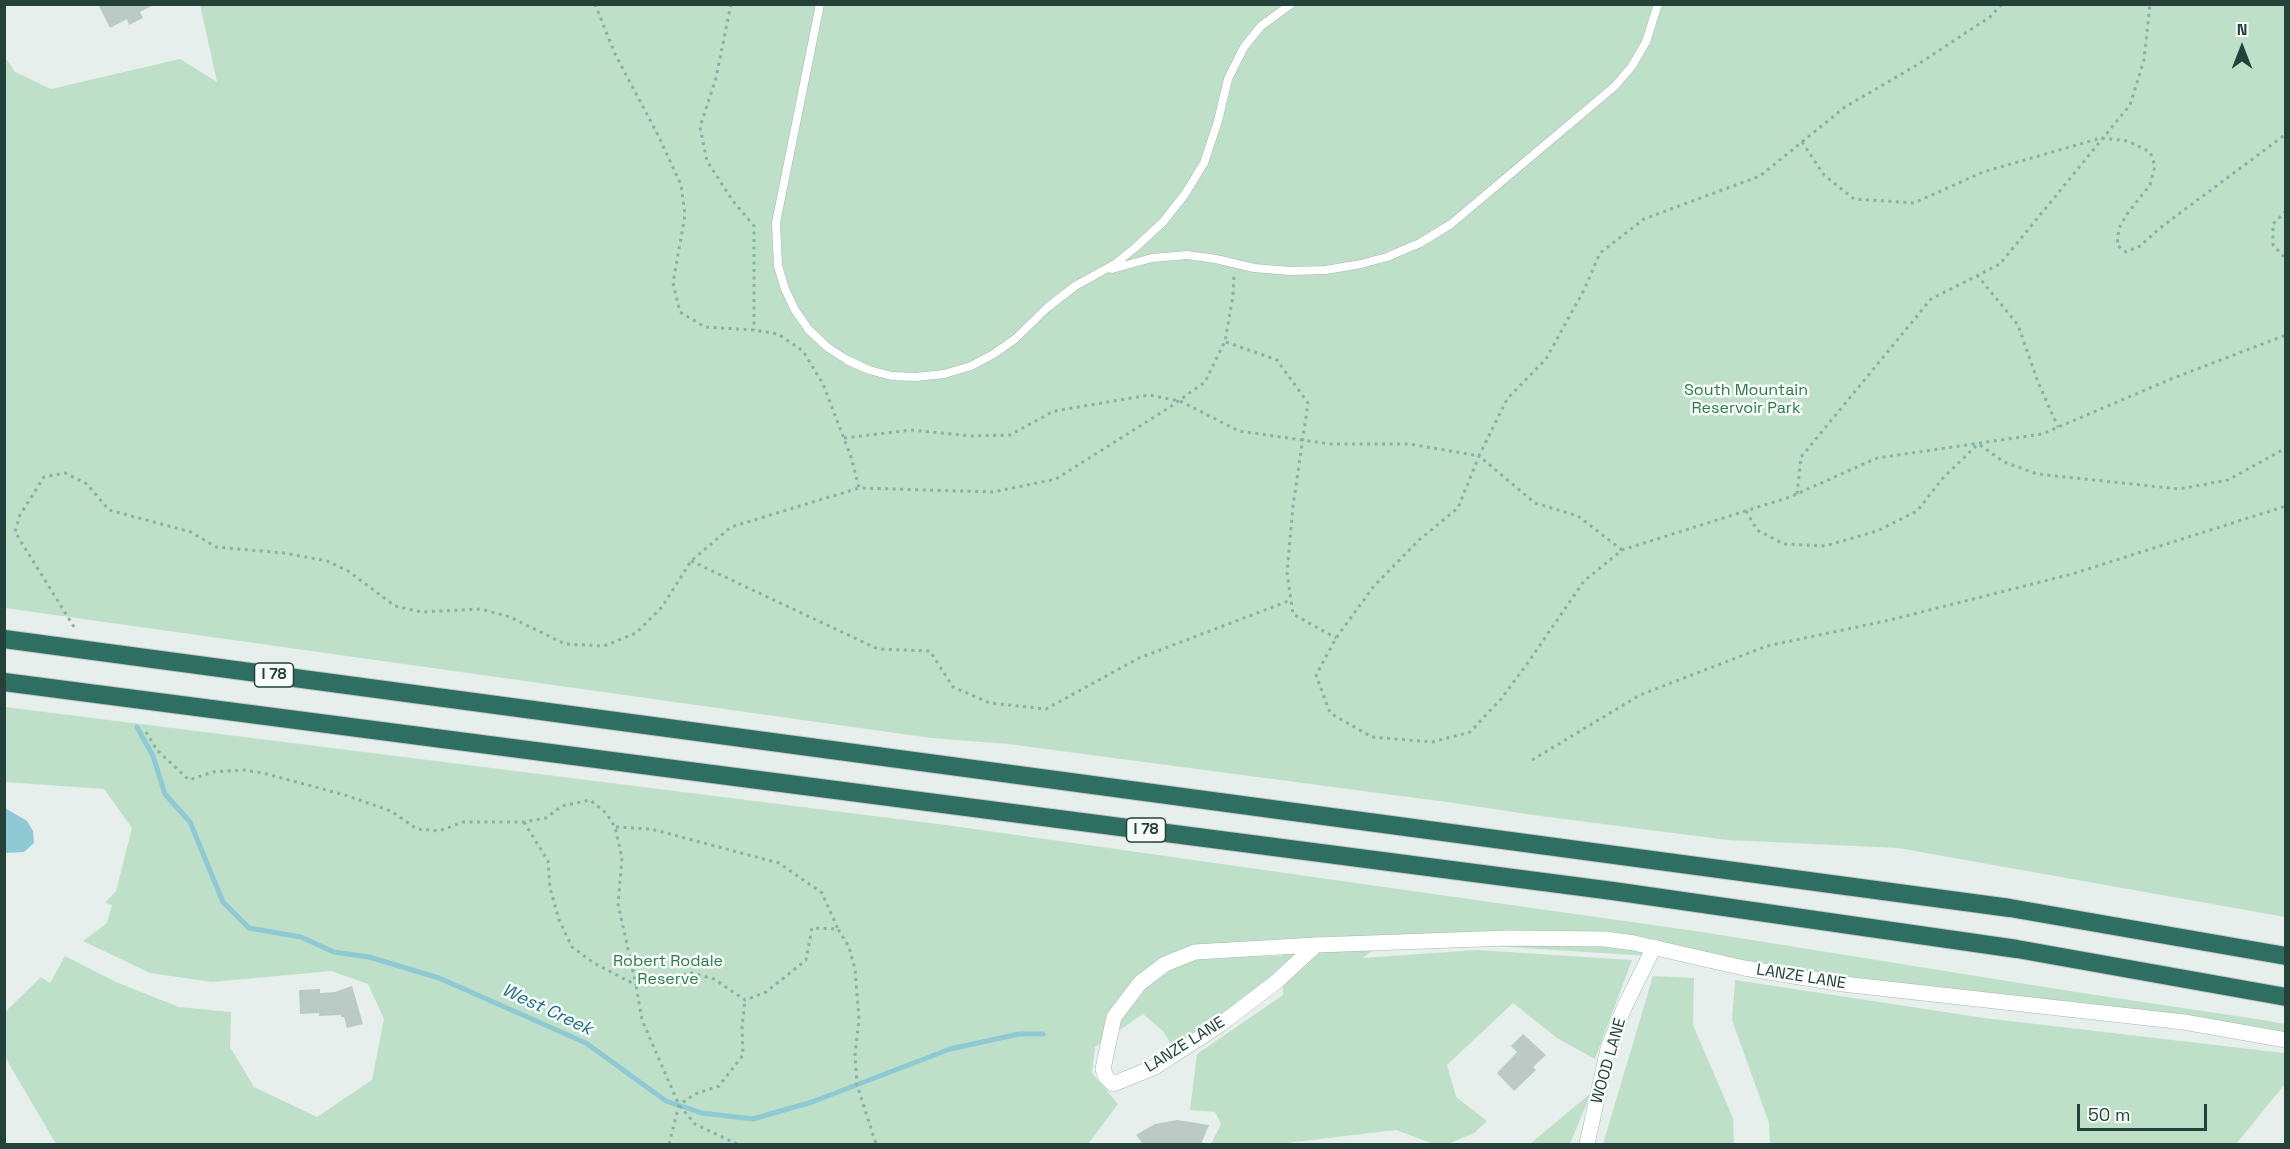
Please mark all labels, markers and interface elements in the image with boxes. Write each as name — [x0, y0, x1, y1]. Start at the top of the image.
north arrow — [2212, 18, 2272, 78]
text: N — [2237, 19, 2247, 40]
park label: South Mountain Reservoir Park — [1684, 381, 1808, 419]
road number: I 78 — [254, 663, 294, 687]
road number: I 78 — [1126, 818, 1166, 842]
park label: Robert Rodale Reserve — [613, 952, 723, 990]
street label: LANZE LANE — [1755, 960, 1847, 994]
water label: West Creek — [498, 980, 596, 1040]
street label: LANZE LANE — [1142, 1013, 1228, 1077]
street label: WOOD LANE — [1588, 1016, 1630, 1106]
scale bar — [2080, 1092, 2210, 1130]
text: 50 m — [2088, 1103, 2130, 1126]

